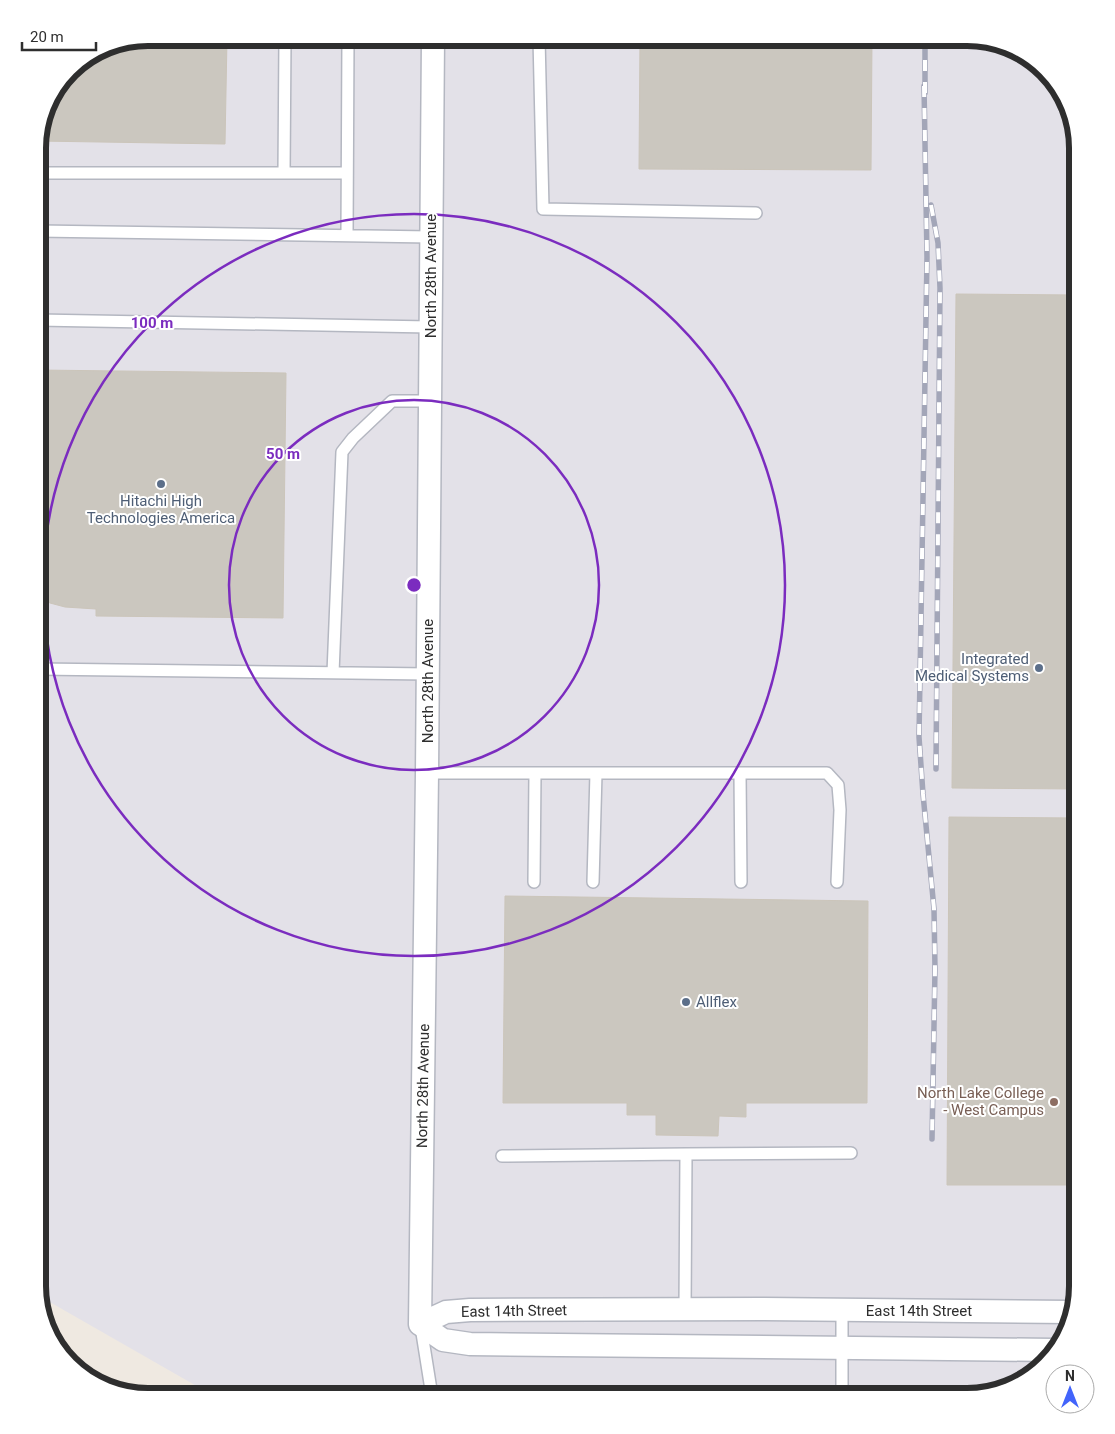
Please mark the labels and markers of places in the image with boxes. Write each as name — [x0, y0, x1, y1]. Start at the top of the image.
marker: Hitachi High Technologies America — [155, 478, 167, 490]
place label: Hitachi High Technologies America — [87, 492, 235, 527]
centre of rings — [405, 576, 423, 594]
place label: Integrated Medical Systems — [915, 650, 1029, 685]
marker: Integrated Medical Systems — [1033, 662, 1045, 674]
place label: Allflex — [696, 993, 738, 1011]
marker: Allflex — [680, 996, 692, 1008]
place label: North Lake College - West Campus — [917, 1084, 1044, 1119]
marker: North Lake College - West Campus — [1048, 1096, 1060, 1108]

